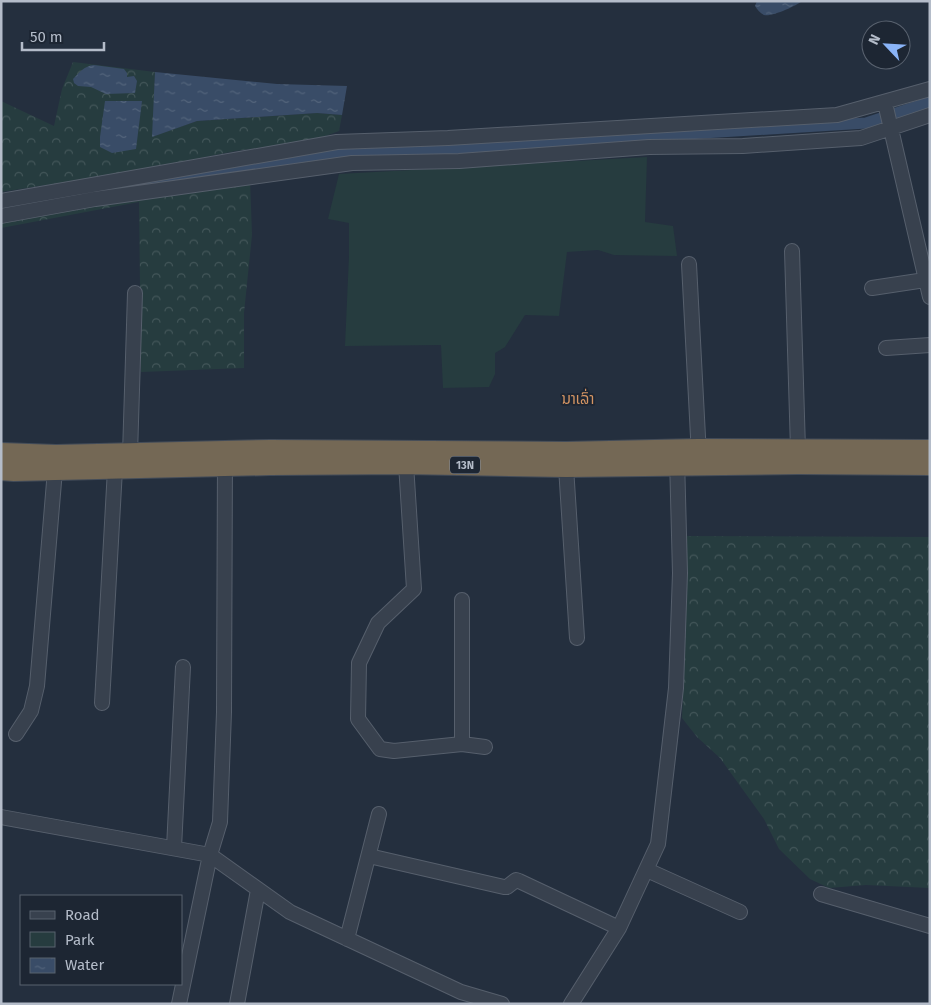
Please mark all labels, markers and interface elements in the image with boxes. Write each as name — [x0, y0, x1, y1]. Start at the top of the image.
scale bar — [22, 20, 105, 52]
north arrow — [861, 20, 911, 70]
text: 50 m — [30, 28, 63, 46]
text: N — [865, 32, 884, 48]
district label: ນາເລົ່າ — [562, 388, 594, 408]
road number: 13N — [450, 456, 480, 474]
legend — [20, 895, 182, 985]
text: Road — [65, 906, 100, 924]
text: Park — [65, 931, 95, 949]
text: Water — [65, 956, 104, 974]

